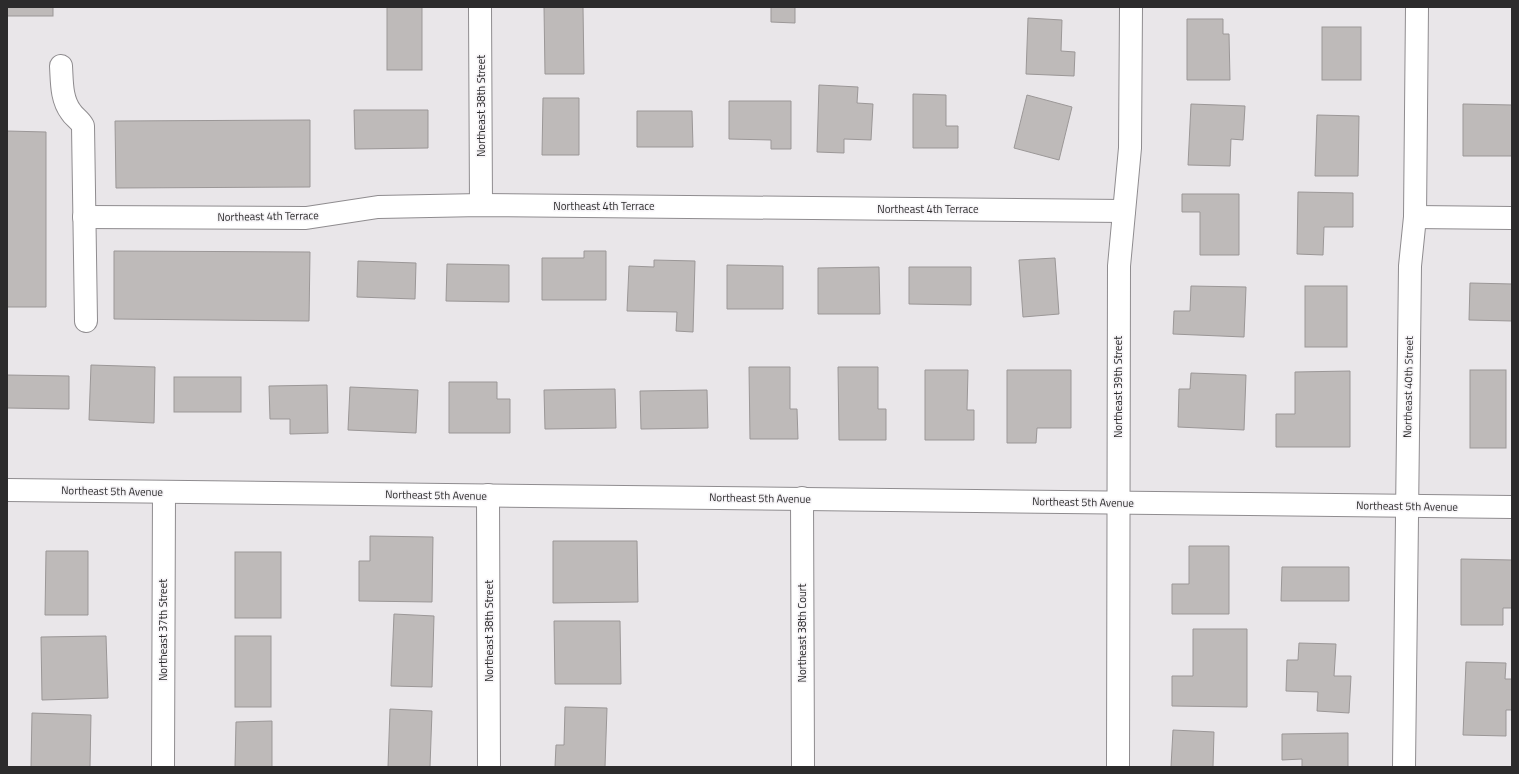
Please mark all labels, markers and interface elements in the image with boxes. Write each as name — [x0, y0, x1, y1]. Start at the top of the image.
street label: Northeast 38th Street — [473, 55, 489, 157]
street label: Northeast 4th Terrace — [553, 198, 655, 214]
street label: Northeast 4th Terrace — [877, 201, 979, 217]
street label: Northeast 4th Terrace — [217, 207, 319, 225]
street label: Northeast 39th Street — [1110, 336, 1126, 438]
street label: Northeast 40th Street — [1399, 336, 1417, 438]
street label: Northeast 5th Avenue — [61, 482, 164, 500]
street label: Northeast 5th Avenue — [385, 486, 488, 504]
street label: Northeast 5th Avenue — [709, 489, 812, 507]
street label: Northeast 5th Avenue — [1032, 493, 1135, 511]
street label: Northeast 5th Avenue — [1356, 497, 1459, 515]
street label: Northeast 37th Street — [155, 579, 171, 681]
street label: Northeast 38th Street — [481, 580, 497, 682]
street label: Northeast 38th Court — [794, 583, 810, 682]

